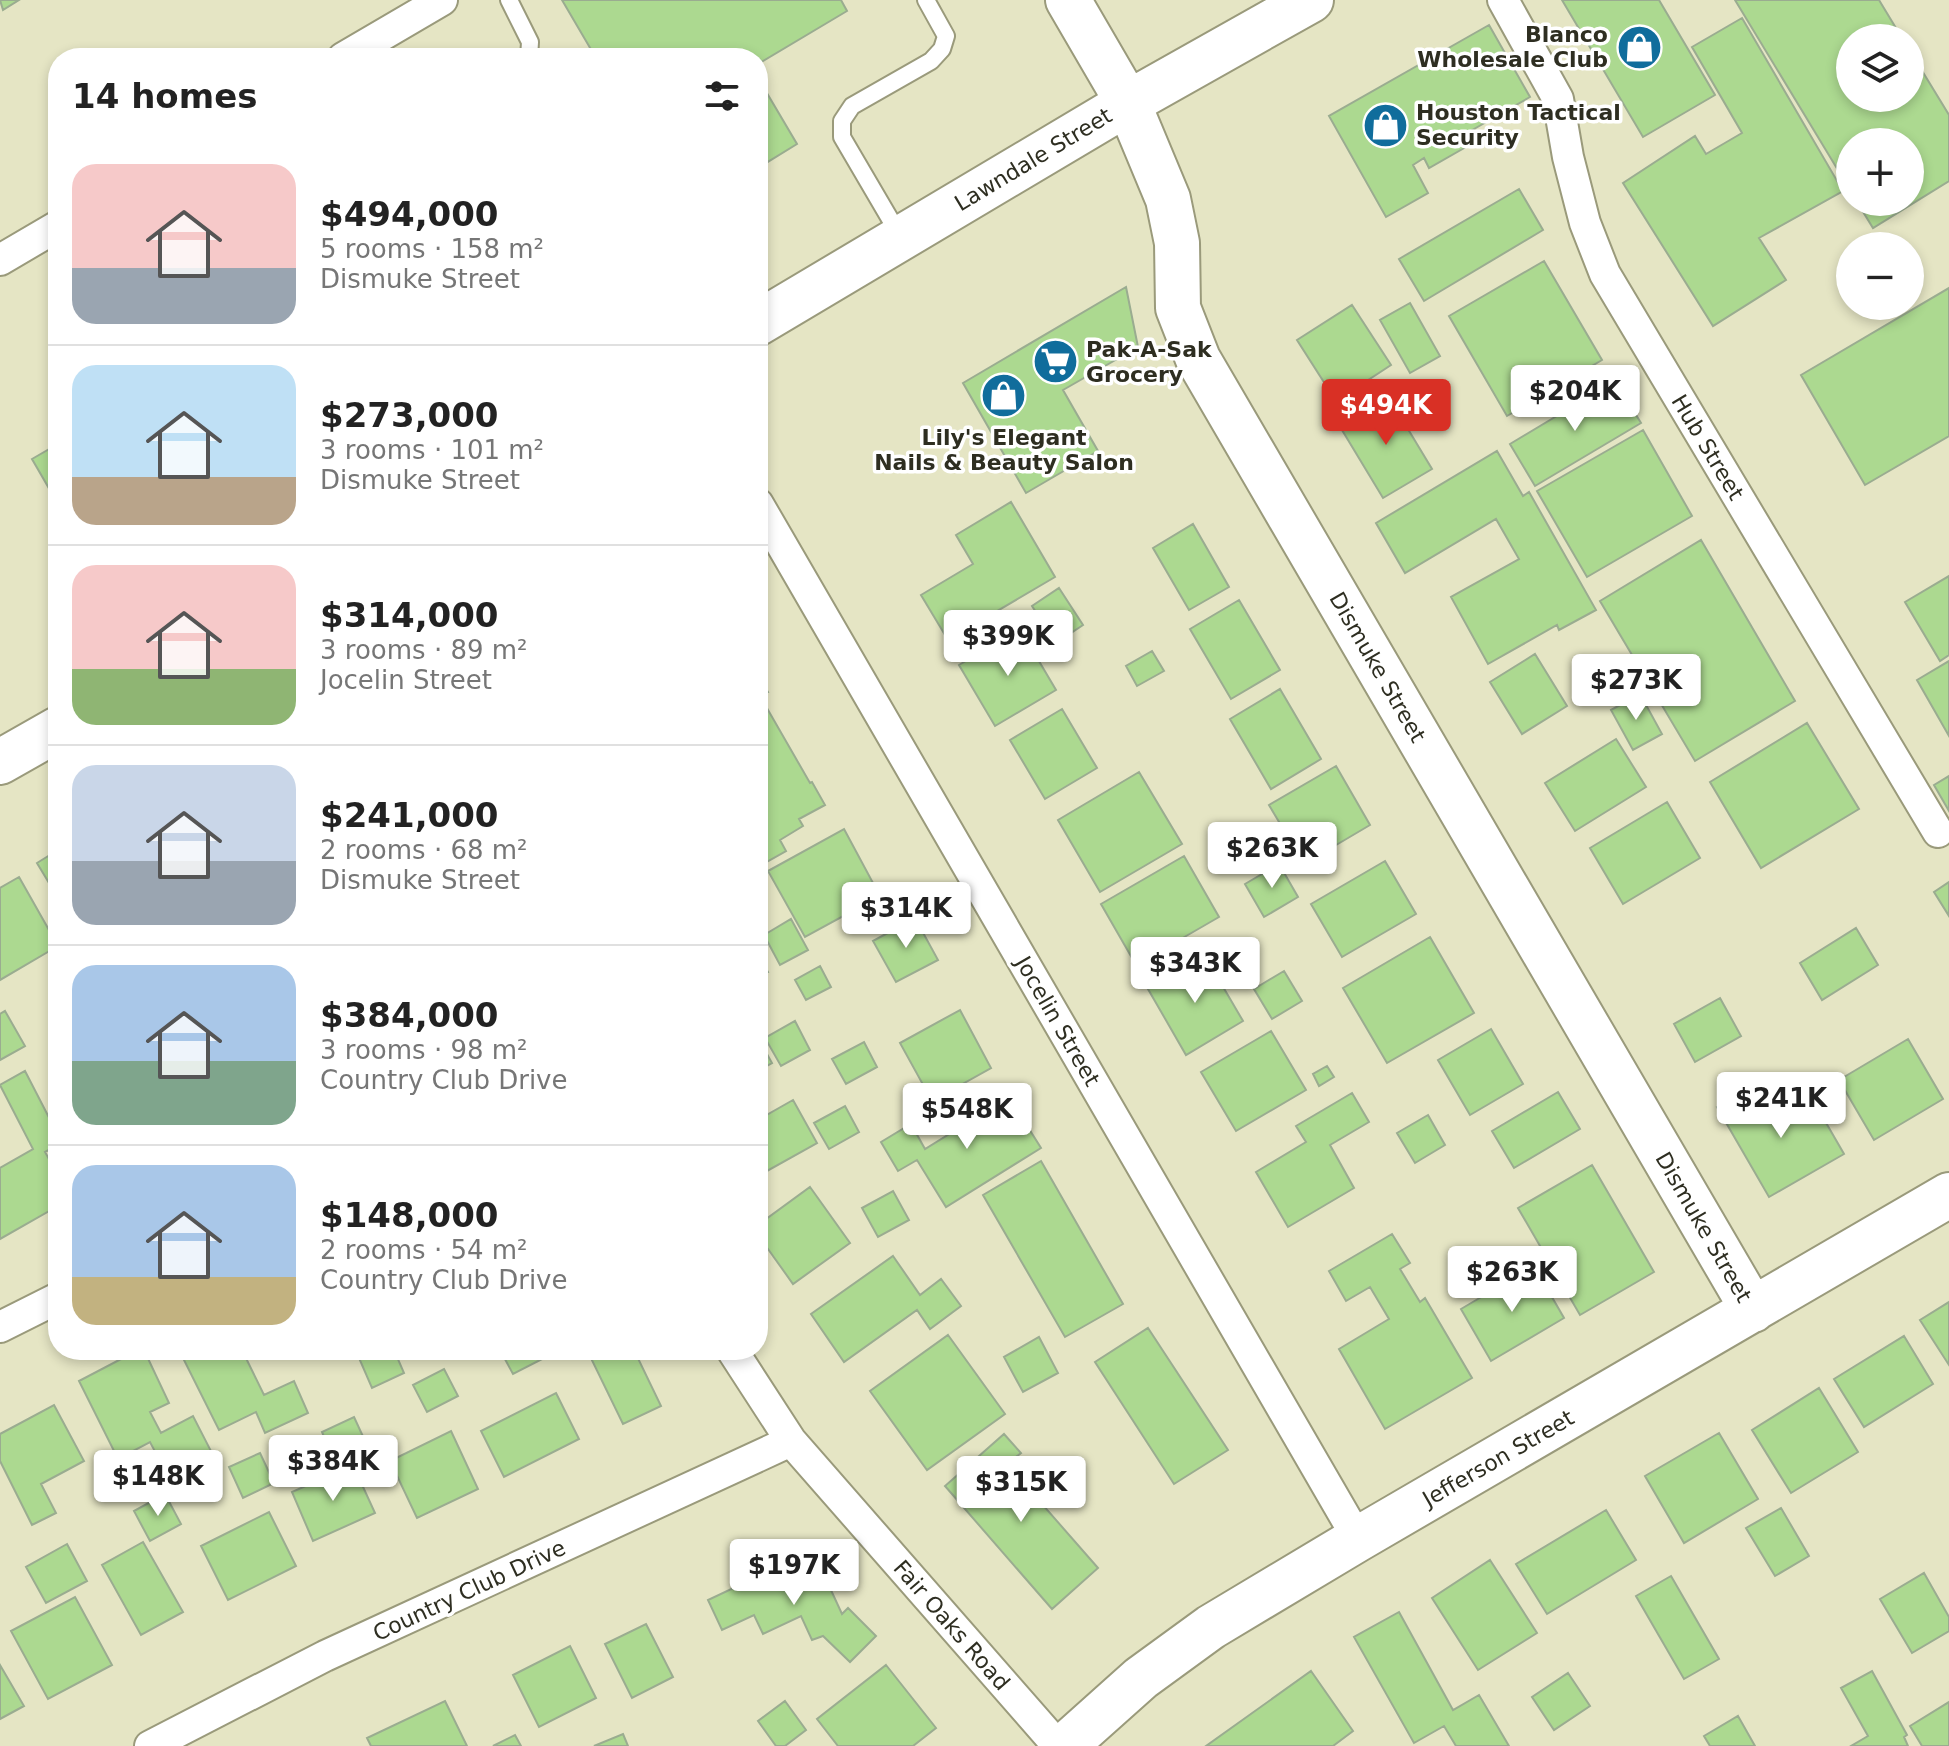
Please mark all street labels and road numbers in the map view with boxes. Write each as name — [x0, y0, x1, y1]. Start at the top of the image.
street label: Lawndale Street — [950, 103, 1117, 216]
street label: Hub Street — [1666, 390, 1749, 505]
street label: Dismuke Street — [1324, 588, 1431, 747]
street label: Jocelin Street — [1009, 950, 1105, 1091]
street label: Dismuke Street — [1650, 1148, 1757, 1307]
street label: Jefferson Street — [1416, 1405, 1579, 1513]
street label: Country Club Drive — [369, 1535, 569, 1646]
street label: Fair Oaks Road — [889, 1555, 1015, 1695]

